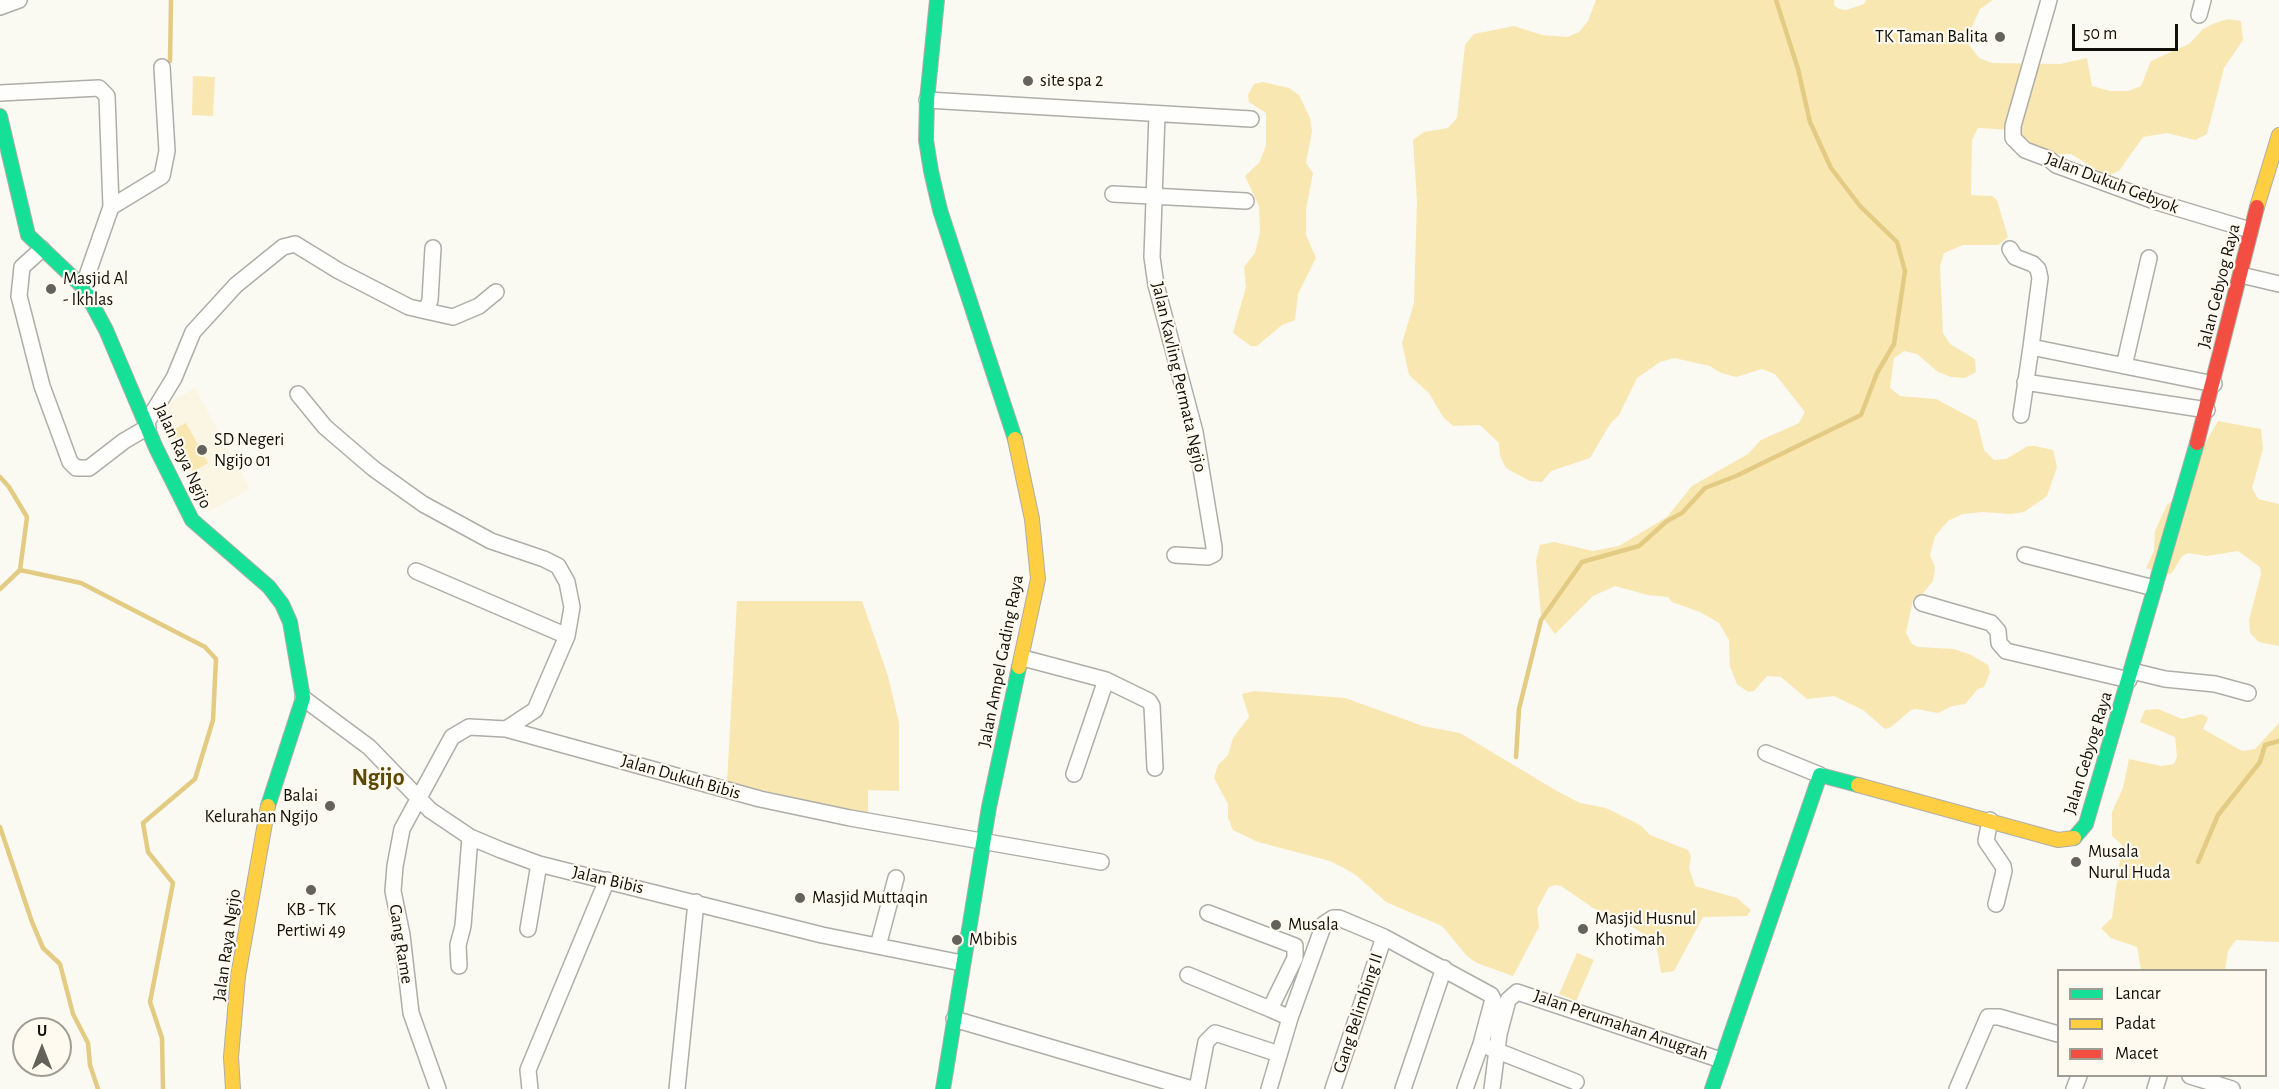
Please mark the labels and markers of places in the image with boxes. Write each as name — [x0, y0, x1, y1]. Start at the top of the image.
place label: TK Taman Balita — [1875, 26, 1988, 48]
marker: TK Taman Balita — [1993, 30, 2007, 44]
place label: site spa 2 — [1040, 70, 1103, 92]
marker: site spa 2 — [1021, 74, 1035, 88]
place label: Masjid Al - Ikhlas — [63, 268, 128, 310]
marker: Masjid Al - Ikhlas — [44, 282, 58, 296]
place label: SD Negeri Ngijo 01 — [214, 429, 284, 472]
marker: SD Negeri Ngijo 01 — [195, 443, 209, 457]
place label: Balai Kelurahan Ngijo — [205, 785, 318, 828]
marker: Balai Kelurahan Ngijo — [323, 799, 337, 813]
place label: Musala Nurul Huda — [2088, 841, 2170, 884]
marker: Musala Nurul Huda — [2069, 855, 2083, 869]
marker: KB - TK Pertiwi 49 — [304, 883, 318, 897]
place label: Masjid Muttaqin — [812, 887, 928, 909]
marker: Masjid Muttaqin — [793, 891, 807, 905]
place label: KB - TK Pertiwi 49 — [276, 899, 346, 942]
place label: Masjid Husnul Khotimah — [1595, 908, 1696, 950]
place label: Musala — [1288, 914, 1339, 936]
marker: Musala — [1269, 918, 1283, 932]
marker: Masjid Husnul Khotimah — [1576, 922, 1590, 936]
place label: Mbibis — [969, 929, 1017, 951]
marker: Mbibis — [950, 933, 964, 947]

